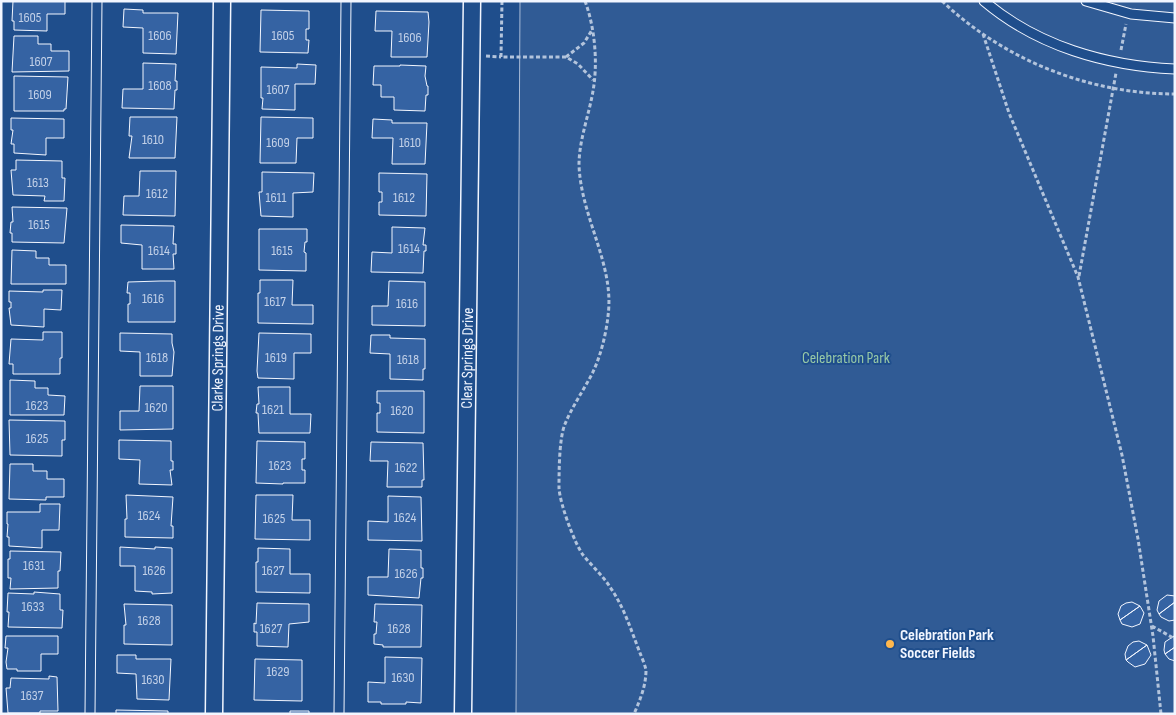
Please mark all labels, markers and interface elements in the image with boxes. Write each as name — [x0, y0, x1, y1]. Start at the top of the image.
house number: 1605 — [19, 9, 42, 26]
house number: 1606 — [148, 27, 172, 44]
house number: 1605 — [272, 27, 295, 44]
house number: 1606 — [398, 29, 422, 46]
house number: 1607 — [30, 53, 53, 70]
house number: 1608 — [148, 77, 172, 94]
house number: 1607 — [267, 81, 290, 98]
house number: 1609 — [28, 86, 52, 103]
house number: 1610 — [142, 131, 164, 148]
house number: 1609 — [266, 134, 290, 151]
house number: 1610 — [399, 134, 421, 151]
house number: 1613 — [27, 174, 49, 191]
house number: 1612 — [146, 185, 168, 202]
house number: 1611 — [266, 189, 287, 206]
house number: 1612 — [393, 189, 415, 206]
house number: 1615 — [28, 216, 50, 233]
house number: 1614 — [398, 240, 420, 257]
house number: 1614 — [148, 242, 170, 259]
house number: 1615 — [271, 242, 293, 259]
house number: 1616 — [142, 290, 164, 307]
house number: 1617 — [264, 293, 286, 310]
house number: 1616 — [396, 295, 418, 312]
street label: Clarke Springs Drive — [208, 304, 228, 412]
street label: Clear Springs Drive — [457, 307, 478, 409]
house number: 1618 — [146, 349, 168, 366]
house number: 1619 — [265, 349, 287, 366]
park label: Celebration Park — [802, 349, 890, 368]
house number: 1618 — [397, 351, 419, 368]
house number: 1623 — [26, 397, 49, 414]
house number: 1620 — [144, 399, 168, 416]
house number: 1621 — [262, 401, 284, 418]
house number: 1620 — [390, 402, 414, 419]
house number: 1625 — [26, 430, 49, 447]
house number: 1623 — [269, 457, 292, 474]
house number: 1622 — [395, 459, 418, 476]
house number: 1624 — [138, 507, 160, 524]
house number: 1624 — [394, 509, 416, 526]
house number: 1625 — [263, 510, 286, 527]
house number: 1631 — [23, 557, 45, 574]
house number: 1626 — [142, 562, 166, 579]
house number: 1627 — [262, 562, 285, 579]
house number: 1626 — [394, 565, 418, 582]
house number: 1633 — [22, 598, 45, 615]
house number: 1628 — [137, 612, 161, 629]
house number: 1627 — [260, 620, 283, 637]
house number: 1628 — [387, 620, 411, 637]
place label: Celebration Park Soccer Fields — [900, 626, 994, 663]
marker: Celebration Park Soccer Fields — [884, 638, 896, 650]
house number: 1629 — [266, 663, 290, 680]
house number: 1630 — [391, 669, 415, 686]
house number: 1630 — [141, 671, 165, 688]
house number: 1637 — [21, 687, 44, 704]

